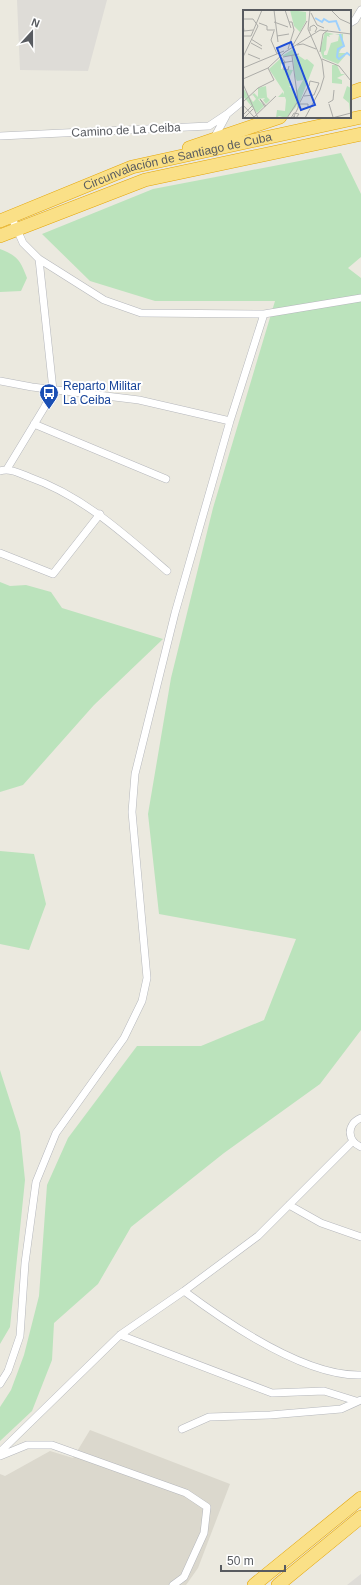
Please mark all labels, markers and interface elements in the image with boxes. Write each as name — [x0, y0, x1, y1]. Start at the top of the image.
inset map — [243, 10, 351, 118]
north arrow — [12, 12, 52, 52]
text: N — [30, 16, 41, 30]
street label: Camino de La Ceiba — [71, 120, 181, 140]
street label: Circunvalación de Santiago de Cuba — [81, 130, 273, 193]
place label: Reparto Militar La Ceiba — [63, 379, 141, 407]
bus stop icon: Reparto Militar La Ceiba — [38, 382, 60, 410]
scale bar — [221, 1547, 285, 1573]
text: 50 m — [227, 1554, 254, 1568]

